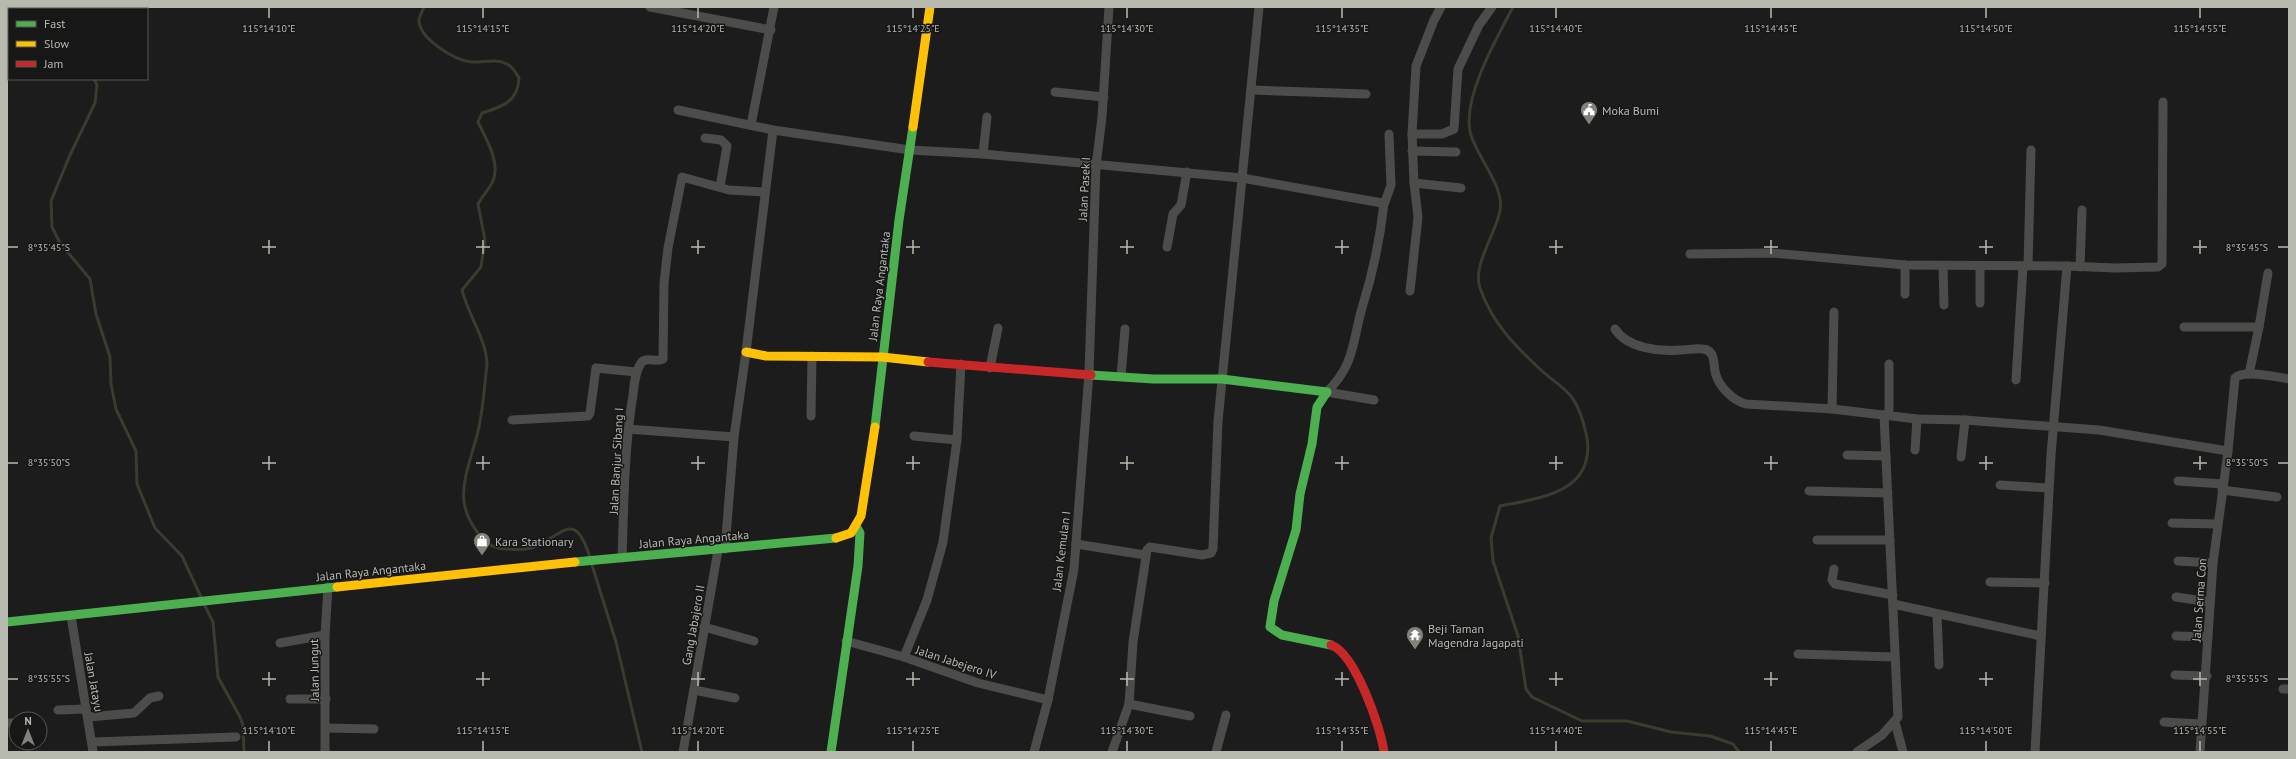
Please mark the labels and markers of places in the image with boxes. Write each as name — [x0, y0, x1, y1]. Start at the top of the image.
public building icon: Moka Bumi — [1579, 100, 1599, 125]
place label: Moka Bumi — [1602, 103, 1659, 118]
shop icon: Kara Stationary — [472, 531, 492, 556]
place label: Kara Stationary — [495, 534, 574, 549]
place label: Beji Taman Magendra Jagapati — [1428, 621, 1524, 650]
temple icon: Beji Taman Magendra Jagapati — [1405, 625, 1425, 650]

